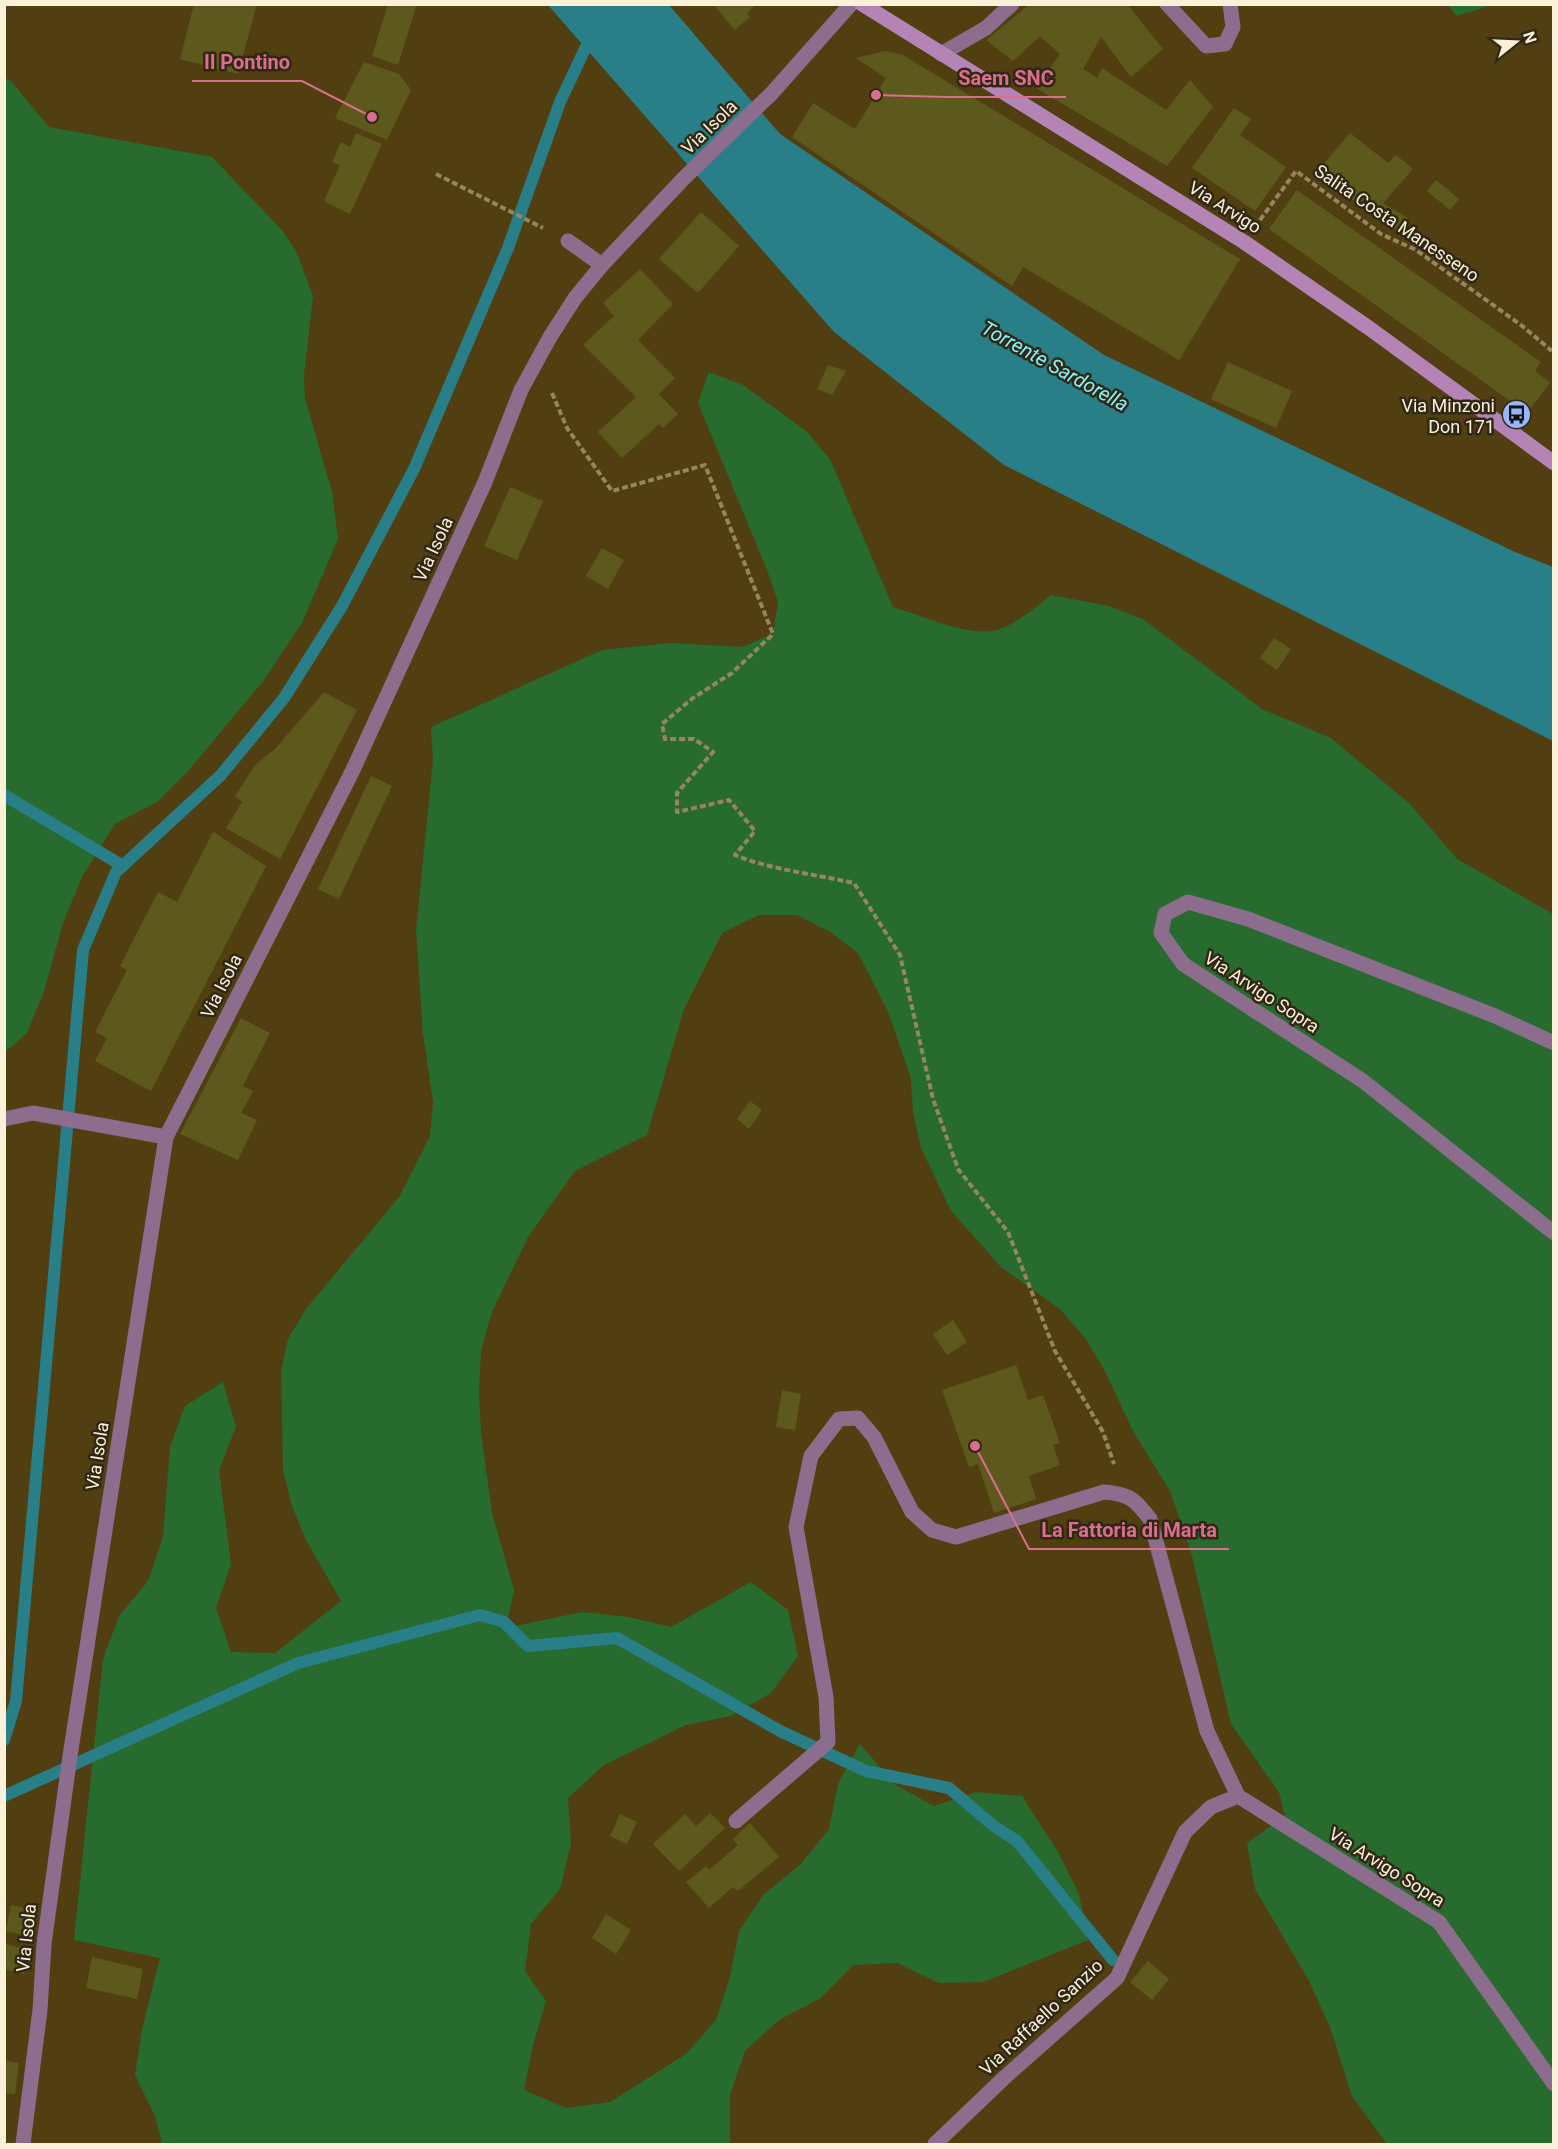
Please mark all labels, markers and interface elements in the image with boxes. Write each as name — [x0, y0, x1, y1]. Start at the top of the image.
north arrow — [1486, 12, 1546, 72]
text: N — [1519, 29, 1541, 46]
callout: Il Pontino — [192, 43, 302, 81]
text: Il Pontino — [204, 50, 290, 74]
callout: Saem SNC — [946, 59, 1066, 97]
text: Saem SNC — [958, 66, 1054, 90]
street label: Via Isola — [677, 96, 741, 158]
street label: Salita Costa Manesseno — [1311, 160, 1483, 286]
street label: Via Arvigo — [1185, 176, 1265, 238]
water label: Torrente Sardorella — [977, 316, 1133, 416]
place label: Via Minzoni Don 171 — [1402, 395, 1495, 437]
bus stop icon: Via Minzoni Don 171 — [1500, 399, 1532, 431]
street label: Via Isola — [409, 513, 457, 585]
street label: Via Arvigo Sopra — [1201, 947, 1323, 1037]
street label: Via Isola — [196, 951, 246, 1021]
street label: Via Isola — [81, 1420, 113, 1492]
callout: La Fattoria di Marta — [1029, 1511, 1229, 1549]
text: La Fattoria di Marta — [1041, 1518, 1217, 1542]
street label: Via Arvigo Sopra — [1325, 1823, 1449, 1911]
street label: Via Isola — [12, 1903, 40, 1973]
street label: Via Raffaello Sanzio — [975, 1955, 1107, 2079]

